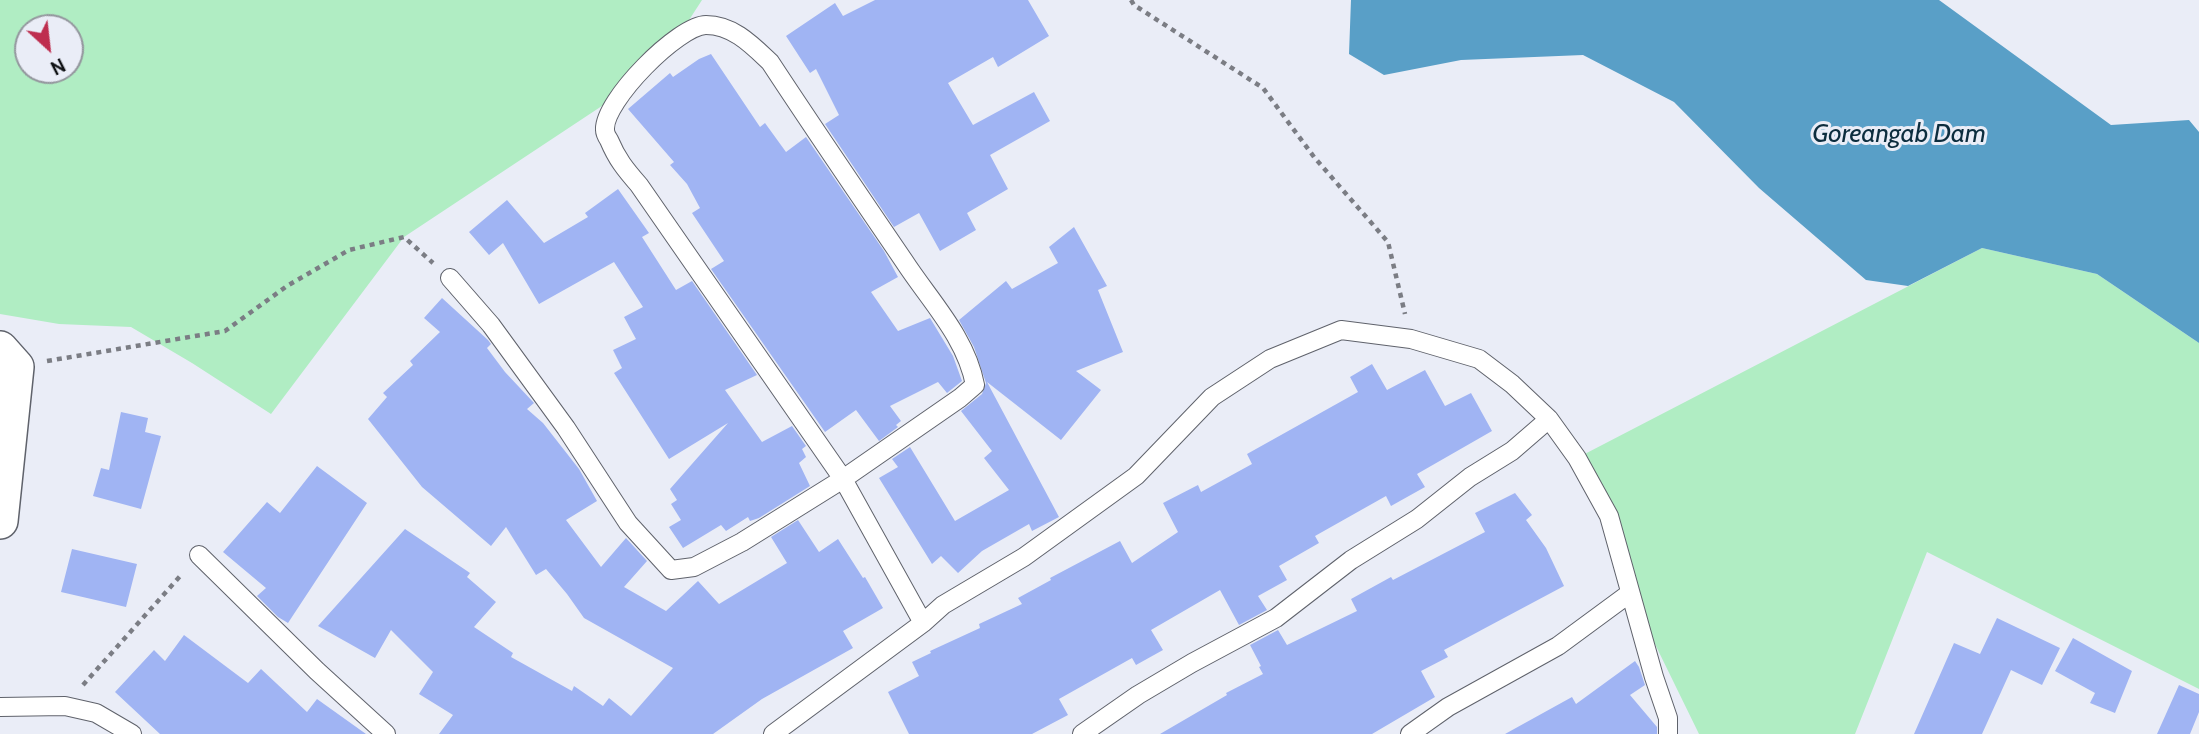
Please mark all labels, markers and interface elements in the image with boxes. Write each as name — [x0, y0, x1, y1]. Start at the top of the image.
north arrow — [14, 14, 84, 84]
text: N — [47, 53, 69, 80]
water label: Goreangab Dam — [1812, 118, 1986, 150]

